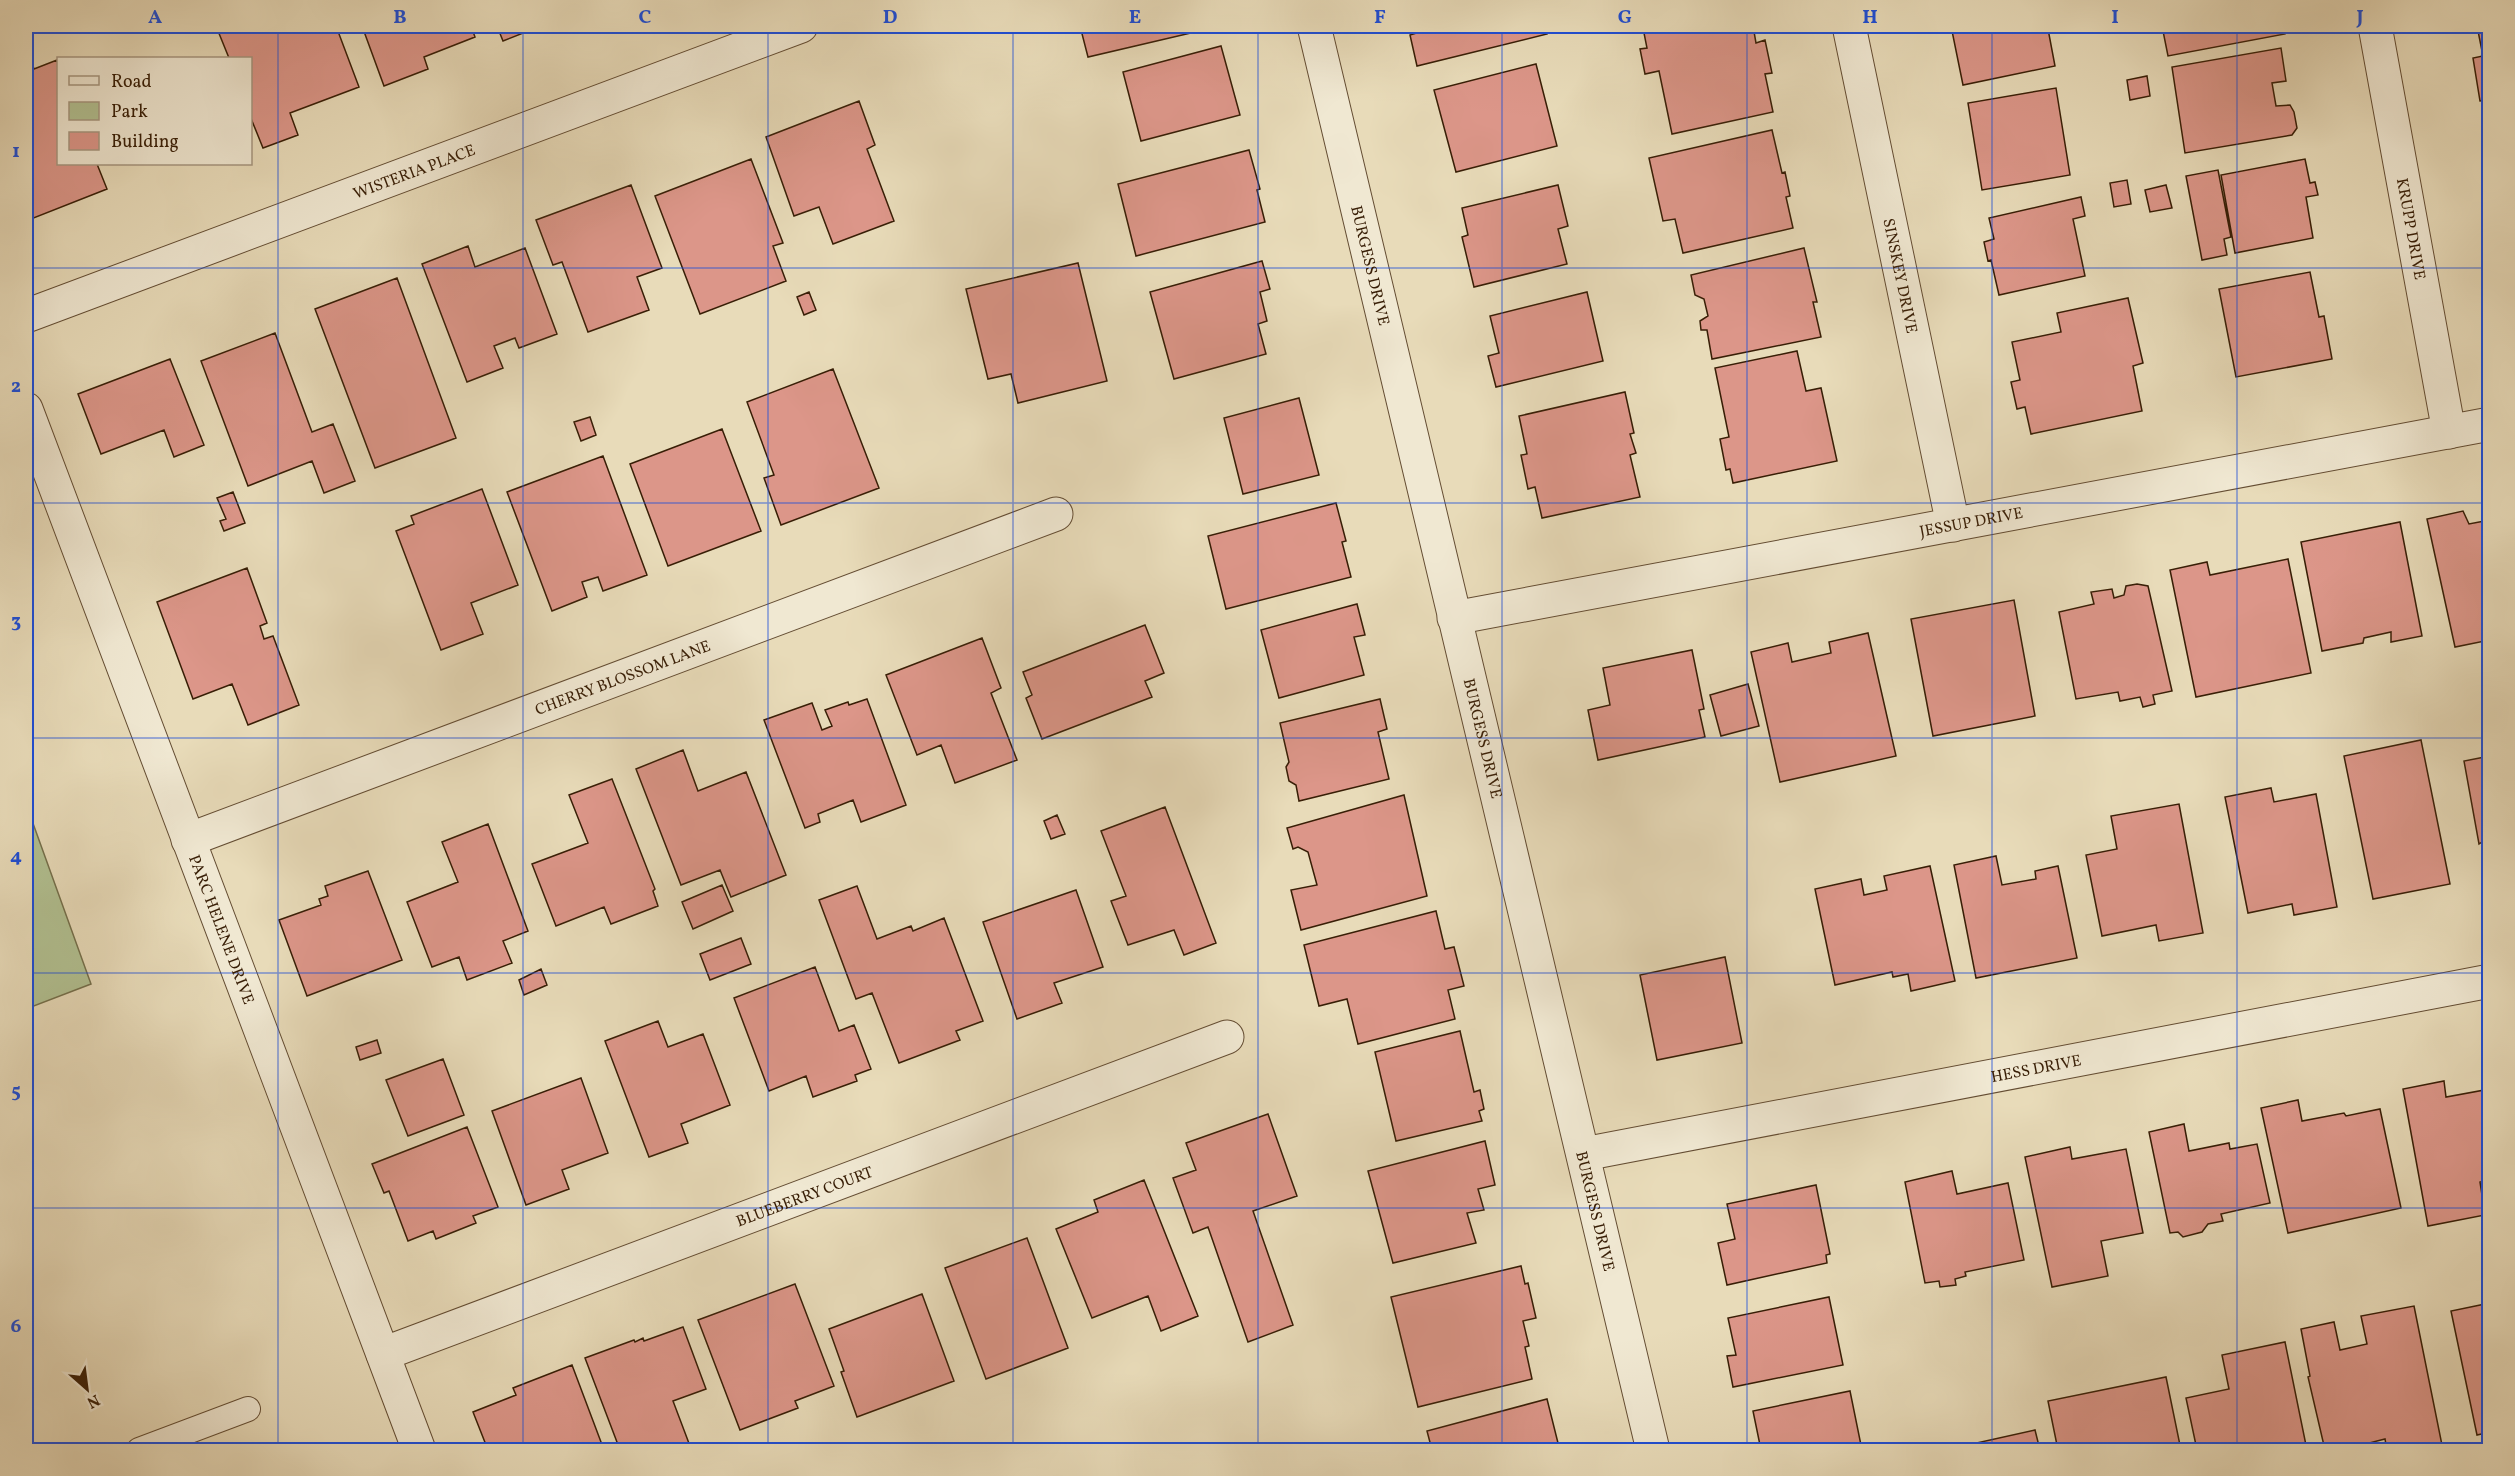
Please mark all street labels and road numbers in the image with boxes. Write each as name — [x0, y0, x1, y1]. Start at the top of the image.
street label: WISTERIA PLACE — [350, 140, 479, 206]
street label: KRUPP DRIVE — [2390, 176, 2430, 282]
street label: BURGESS DRIVE — [1344, 203, 1394, 328]
street label: SINSKEY DRIVE — [1876, 216, 1922, 336]
street label: JESSUP DRIVE — [1918, 503, 2025, 544]
street label: CHERRY BLOSSOM LANE — [532, 636, 714, 722]
street label: BURGESS DRIVE — [1457, 676, 1507, 801]
street label: PARC HELENE DRIVE — [182, 852, 259, 1008]
street label: HESS DRIVE — [1989, 1050, 2083, 1089]
street label: BURGESS DRIVE — [1569, 1149, 1619, 1274]
street label: BLUEBERRY COURT — [733, 1162, 877, 1233]

